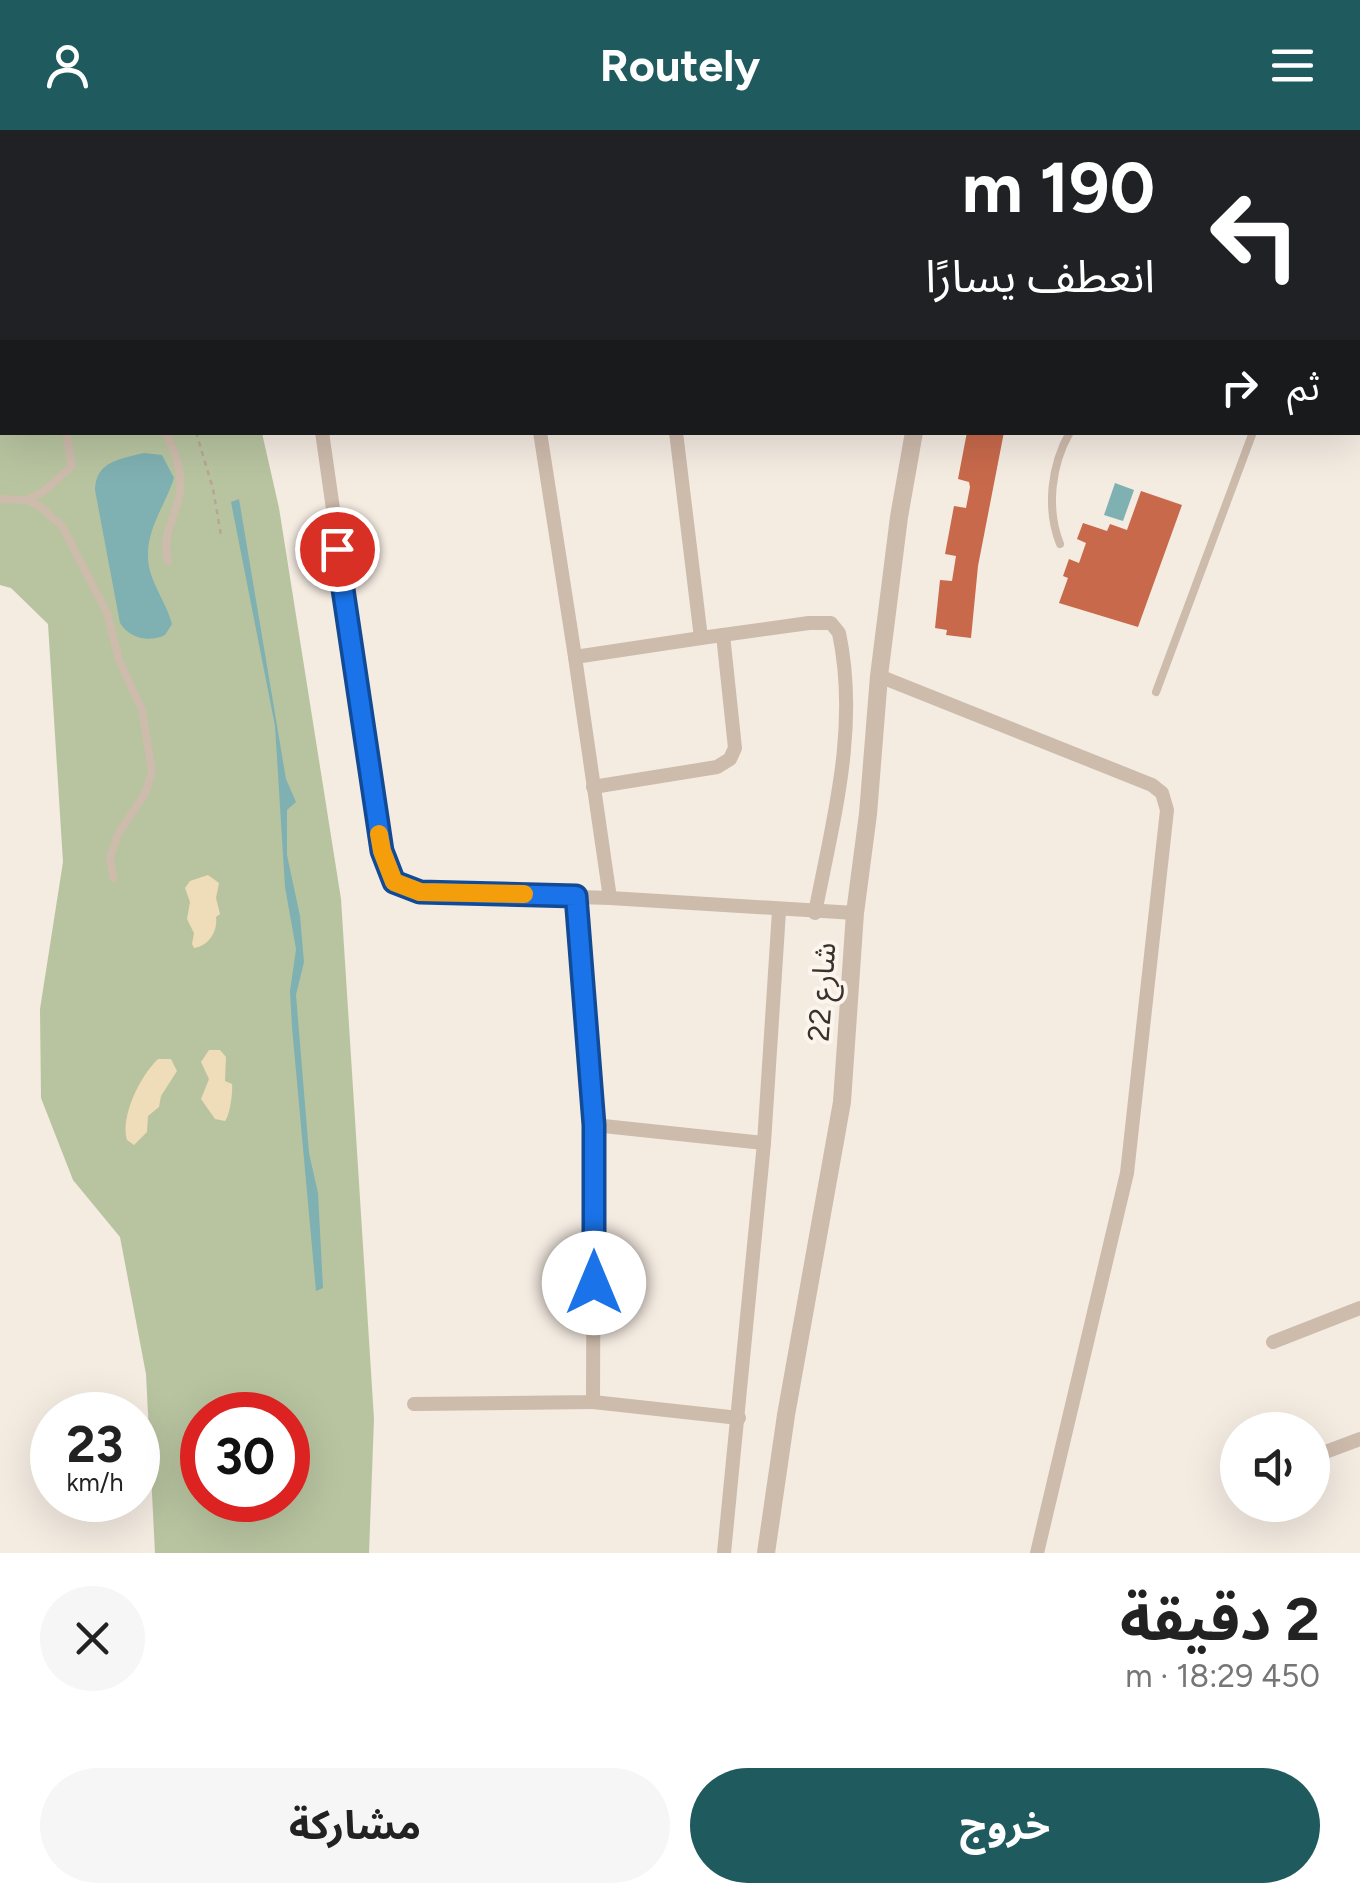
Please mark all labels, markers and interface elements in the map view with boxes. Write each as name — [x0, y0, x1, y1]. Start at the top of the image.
icon: person — [40, 38, 95, 93]
text: Routely — [600, 38, 760, 92]
icon: menu — [1265, 38, 1320, 93]
text: 190 m — [962, 145, 1155, 230]
icon: left — [1190, 170, 1320, 300]
text: انعطف يسارًا — [925, 249, 1155, 303]
icon: right — [1212, 360, 1267, 415]
text: ثم — [1287, 364, 1320, 410]
pin — [295, 507, 380, 592]
icon: arrive — [310, 522, 365, 577]
street label: شارع 22 — [800, 941, 847, 1043]
position arrow — [542, 1231, 646, 1335]
speed limit sign: 30 — [180, 1392, 310, 1522]
map controls — [1220, 1412, 1330, 1522]
button: sound — [1220, 1412, 1330, 1522]
text: 23 — [67, 1414, 123, 1475]
text: km/h — [66, 1467, 124, 1497]
text: 2 دقيقة — [1120, 1583, 1320, 1655]
button: close — [40, 1586, 145, 1691]
text: 450 m · 18:29 — [1125, 1657, 1320, 1695]
button: مشاركة — [40, 1768, 670, 1883]
button: خروج — [690, 1768, 1320, 1883]

